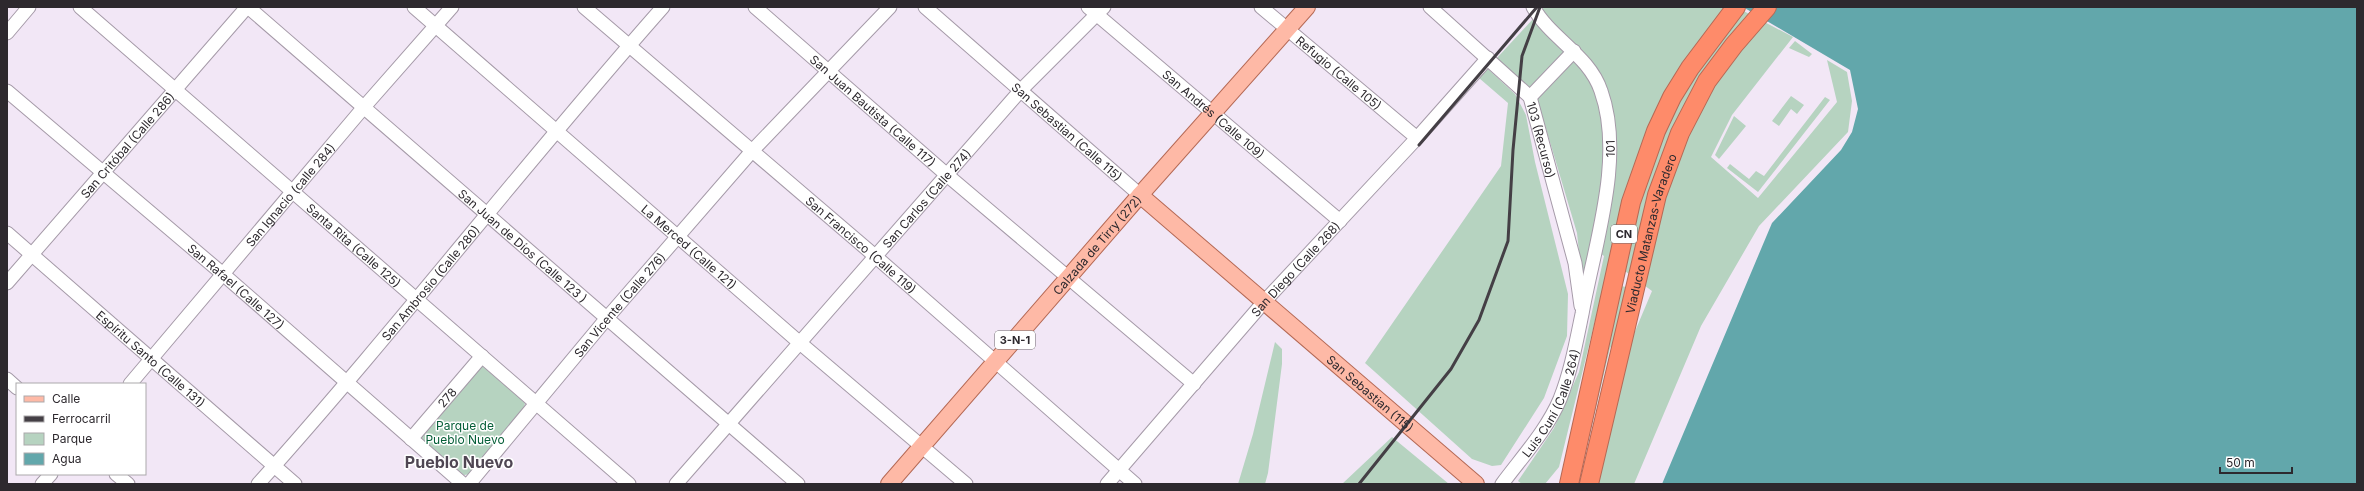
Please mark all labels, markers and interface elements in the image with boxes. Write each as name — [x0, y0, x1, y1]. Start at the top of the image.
street label: Refugio (Calle 105) — [1293, 32, 1385, 113]
street label: San Juan Bautista (Calle 117) — [807, 51, 939, 169]
street label: San Andrés (Calle 109) — [1160, 66, 1268, 161]
street label: San Sebastian (Calle 115) — [1009, 79, 1126, 184]
street label: San Critóbal (Calle 286) — [77, 89, 177, 201]
street label: 103 (Recurso) — [1524, 100, 1559, 180]
street label: San Ignacio (calle 284) — [242, 140, 338, 249]
street label: 101 — [1602, 140, 1617, 158]
street label: San Carlos (Calle 274) — [879, 146, 974, 251]
street label: Viaducto Matanzas-Varadero — [1622, 151, 1679, 315]
street label: San Juan de Díos (Calle 123 ) — [455, 185, 591, 305]
street label: Calzada de Tirry (272) — [1049, 192, 1144, 298]
street label: San Francisco (Calle 119) — [803, 193, 920, 296]
street label: Santa Rita (Calle 125) — [304, 200, 404, 290]
street label: La Merced (Calle 121) — [639, 201, 740, 292]
street label: San Diego (Calle 268) — [1248, 218, 1343, 319]
street label: San Ambrosio (Calle 280) — [378, 222, 482, 343]
road number: CN — [1611, 225, 1637, 243]
street label: San Rafael (Calle 127) — [185, 240, 288, 332]
street label: San Vicente (Calle 276) — [570, 249, 668, 360]
street label: Espíritu Santo (Calle 131) — [93, 307, 208, 410]
road number: 3-N-1 — [995, 331, 1035, 349]
street label: Luis Cuní (Calle 264) — [1518, 347, 1582, 460]
street label: San Sebastian (115) — [1324, 352, 1417, 435]
legend — [16, 383, 146, 475]
street label: 278 — [434, 384, 459, 410]
text: Calle — [52, 391, 80, 406]
text: Ferrocarril — [52, 411, 111, 426]
park label: Parque de Pueblo Nuevo — [425, 418, 505, 447]
text: Parque — [52, 431, 92, 446]
scale bar — [2220, 449, 2292, 475]
text: Agua — [52, 451, 81, 466]
district label: Pueblo Nuevo — [405, 452, 513, 472]
text: 50 m — [2226, 455, 2255, 470]

